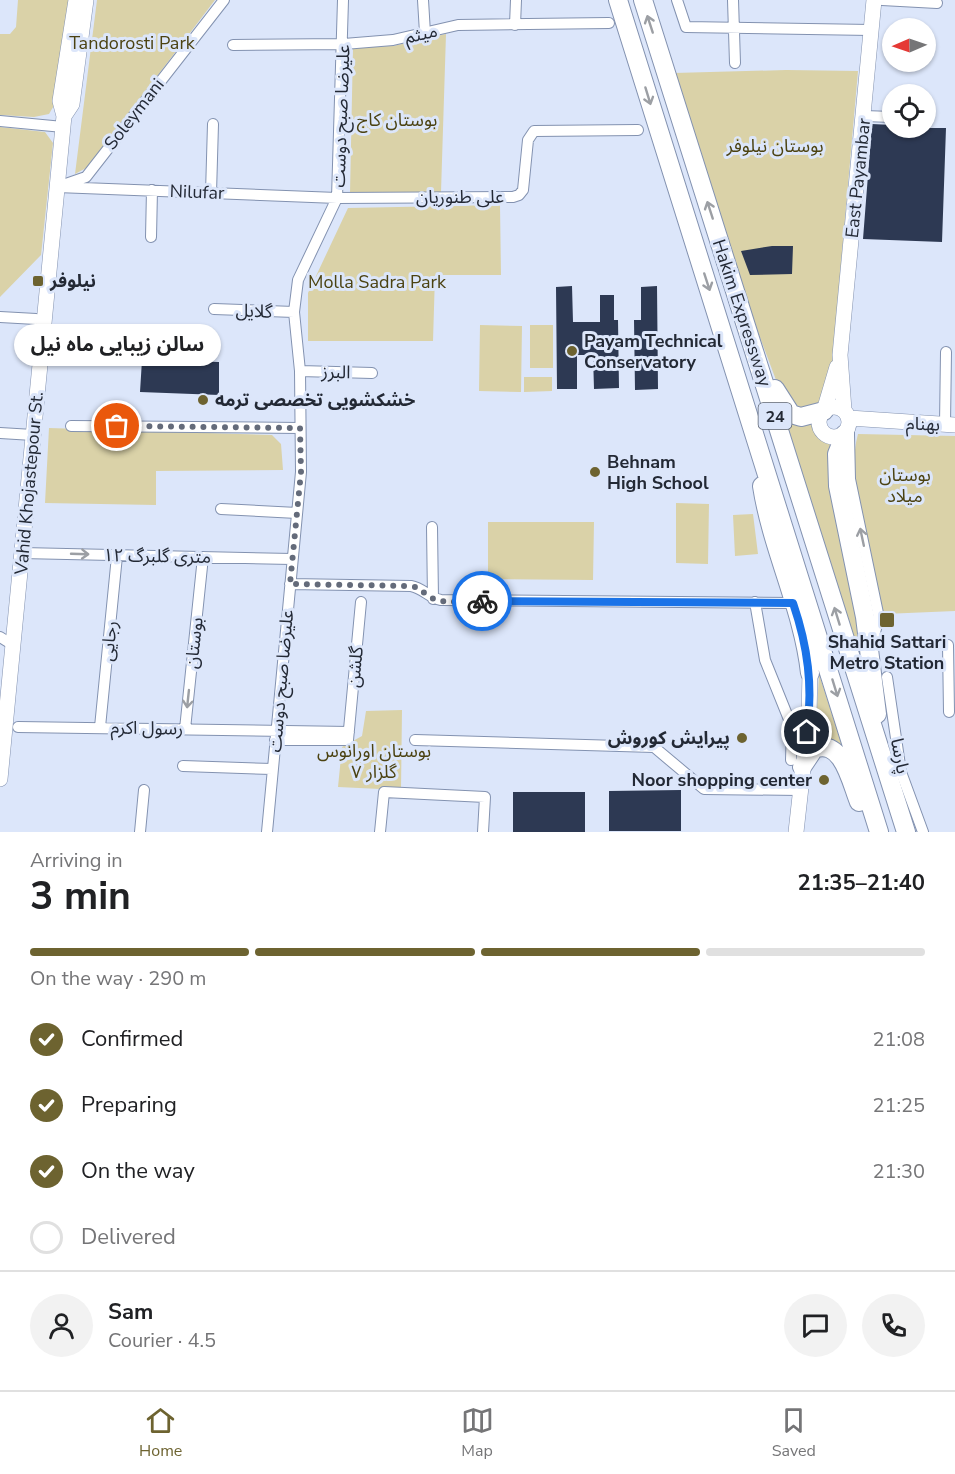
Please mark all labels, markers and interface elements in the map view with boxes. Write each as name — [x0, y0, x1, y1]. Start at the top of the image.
one-way arrow — [644, 15, 655, 34]
north arrow — [882, 18, 936, 72]
map controls — [882, 18, 936, 138]
street label: میثم — [402, 19, 440, 50]
park label: Tandorosti Park — [69, 31, 196, 55]
street label: علیرضا صبح دوست — [327, 44, 356, 188]
street label: Soleymani — [99, 73, 169, 155]
button: locate — [882, 84, 936, 138]
one-way arrow — [643, 86, 654, 105]
park label: بوستان کاج — [357, 108, 437, 133]
street label: East Payambar — [840, 116, 876, 239]
park label: بوستان نیلوفر — [726, 134, 823, 158]
street label: Nilufar — [169, 179, 225, 205]
street label: علی طنوریان — [416, 185, 504, 209]
one-way arrow — [703, 201, 714, 220]
street label: Hakim Expressway — [707, 236, 777, 390]
place label: نیلوفر — [49, 269, 96, 293]
park label: Molla Sadra Park — [308, 270, 447, 294]
one-way arrow — [702, 272, 713, 291]
marker: نیلوفر — [31, 274, 45, 288]
street label: گلایل — [235, 298, 273, 324]
callout: سالن زیبایی ماه نیل — [14, 324, 220, 366]
place label: Payam Technical Conservatory — [584, 329, 723, 374]
text: سالن زیبایی ماه نیل — [31, 331, 204, 358]
marker: Payam Technical Conservatory — [565, 344, 579, 358]
street label: البرز — [320, 359, 351, 384]
place label: خشکشویی تخصصی ترمه — [215, 388, 415, 412]
street label: Vahid Khojastepour St. — [9, 391, 49, 576]
marker: خشکشویی تخصصی ترمه — [196, 393, 210, 407]
pin — [91, 400, 142, 451]
road number: 24 — [758, 403, 792, 429]
icon: bag — [100, 409, 133, 442]
street label: بهنام — [905, 411, 940, 439]
place label: Behnam High School — [607, 450, 709, 495]
park label: بوستان میلاد — [879, 463, 931, 508]
marker: Behnam High School — [588, 465, 602, 479]
one-way arrow — [856, 527, 867, 547]
street label: ۱۲ متری گلبرگ — [103, 543, 211, 569]
one-way arrow — [70, 549, 90, 560]
courier — [452, 571, 512, 631]
icon: bike — [466, 585, 499, 618]
one-way arrow — [831, 607, 842, 626]
street label: علیرضا صبح دوست — [263, 609, 300, 753]
marker: Shahid Sattari Metro Station — [878, 611, 896, 629]
street label: بوستان — [179, 616, 209, 670]
street label: رجایی — [95, 620, 123, 662]
place label: Shahid Sattari Metro Station — [828, 630, 946, 675]
street label: گلشن — [341, 645, 369, 689]
one-way arrow — [830, 678, 841, 697]
one-way arrow — [182, 689, 193, 709]
pin — [781, 706, 832, 757]
street label: رسول اکرم — [110, 715, 184, 743]
icon: home — [790, 715, 823, 748]
place label: پیرایش کوروش — [608, 726, 730, 750]
marker: پیرایش کوروش — [735, 731, 749, 745]
street label: پارسا — [885, 736, 915, 776]
park label: بوستان اورانوس گلزار ۷ — [317, 739, 431, 784]
place label: Noor shopping center — [632, 768, 812, 792]
marker: Noor shopping center — [817, 773, 831, 787]
text: Arriving in — [30, 847, 123, 874]
text: 21:35–21:40 — [797, 868, 925, 898]
text: 3 min — [30, 870, 131, 923]
text: On the way · 290 m — [30, 965, 206, 992]
icon: check — [30, 1023, 63, 1056]
text: Confirmed — [81, 1024, 183, 1054]
text: 21:08 — [872, 1026, 925, 1053]
icon: check — [30, 1089, 63, 1122]
text: Preparing — [81, 1090, 177, 1120]
text: 21:25 — [872, 1092, 925, 1119]
icon: check — [30, 1155, 63, 1188]
text: On the way — [81, 1156, 195, 1186]
text: 21:30 — [872, 1158, 925, 1185]
text: Delivered — [81, 1222, 176, 1252]
button: person — [30, 1294, 93, 1357]
button: chat — [784, 1294, 847, 1357]
button: phone — [862, 1294, 925, 1357]
text: Sam — [108, 1297, 153, 1327]
text: Courier · 4.5 — [108, 1327, 216, 1354]
tab: Home — [139, 1404, 182, 1462]
tab: Map — [461, 1404, 494, 1462]
tab: Saved — [772, 1404, 816, 1462]

